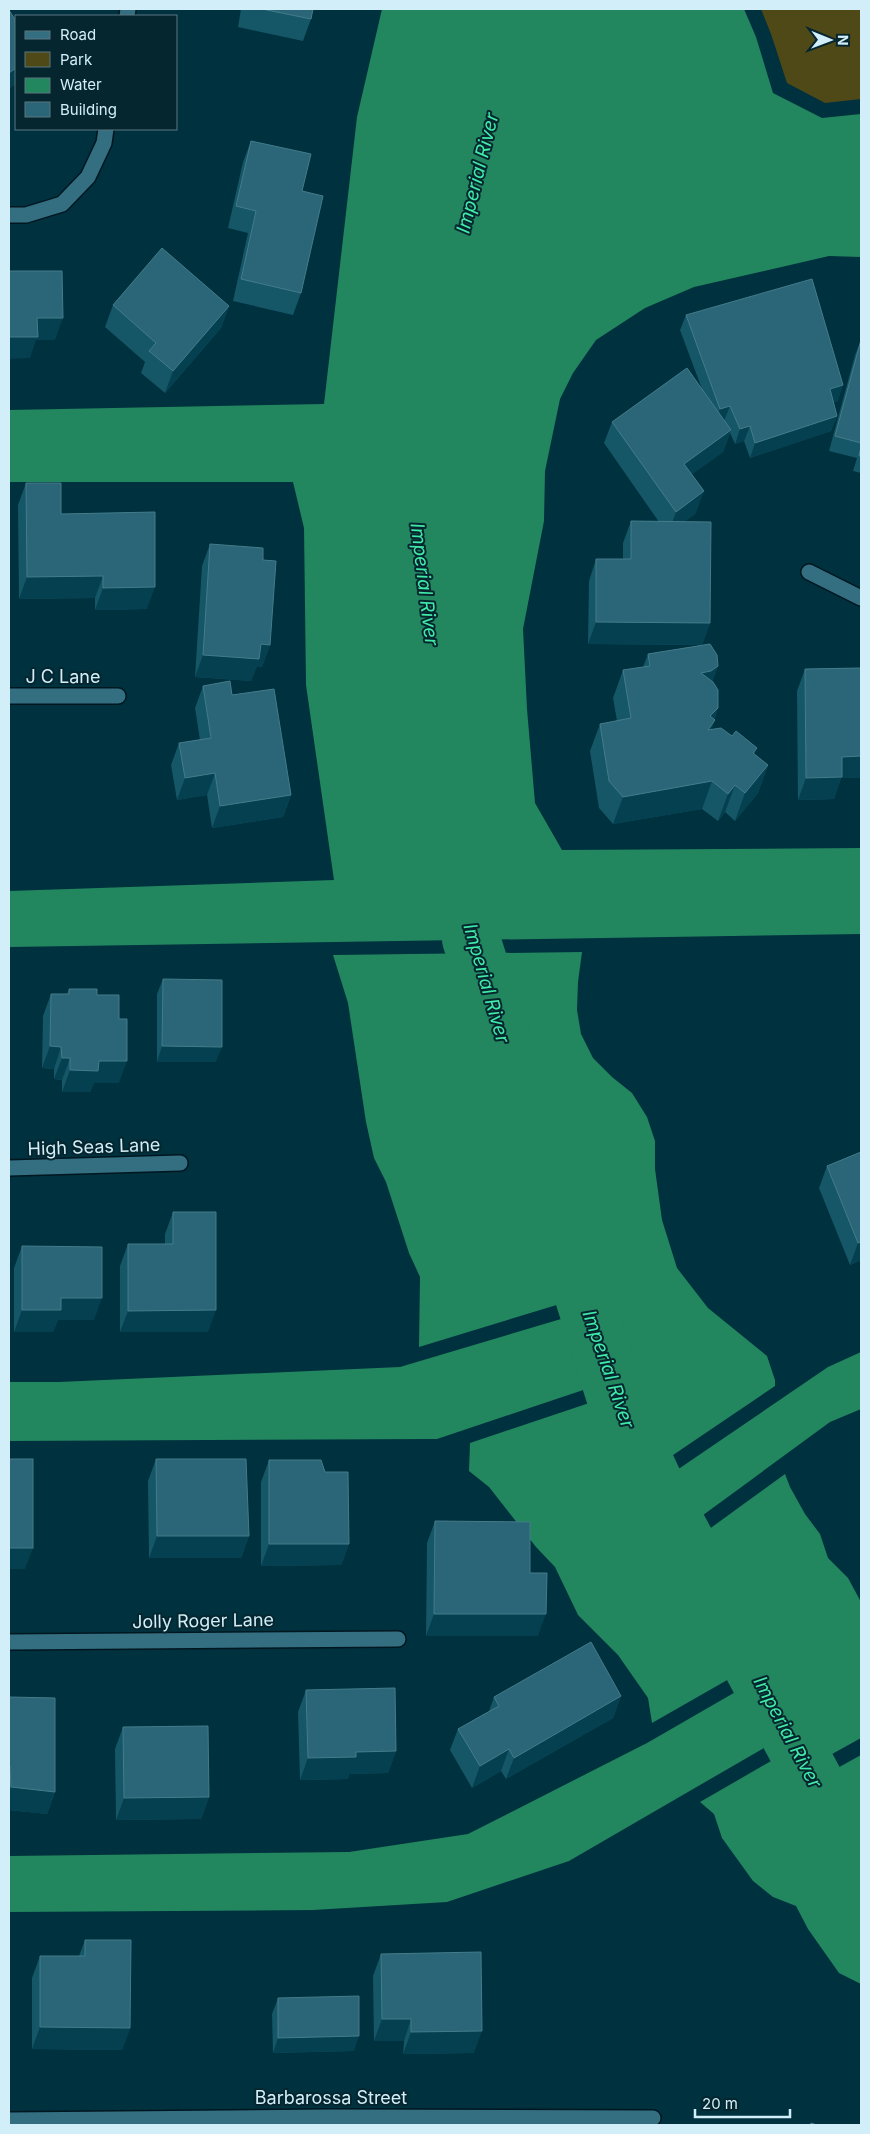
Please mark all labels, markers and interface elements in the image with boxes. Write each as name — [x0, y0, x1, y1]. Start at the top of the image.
legend — [15, 15, 178, 130]
north arrow — [805, 15, 855, 65]
text: Road — [60, 25, 96, 44]
text: N — [835, 35, 852, 46]
text: Park — [60, 50, 93, 69]
text: Water — [60, 75, 102, 94]
text: Building — [60, 100, 117, 119]
water label: Imperial River — [451, 110, 504, 236]
water label: Imperial River — [406, 521, 444, 647]
street label: J C Lane — [26, 666, 100, 687]
water label: Imperial River — [458, 921, 515, 1046]
street label: High Seas Lane — [27, 1134, 161, 1159]
water label: Imperial River — [578, 1307, 640, 1432]
street label: Jolly Roger Lane — [132, 1609, 274, 1632]
water label: Imperial River — [748, 1672, 827, 1793]
scale bar — [695, 2086, 790, 2118]
street label: Barbarossa Street — [255, 2087, 407, 2108]
text: 20 m — [702, 2094, 738, 2113]

